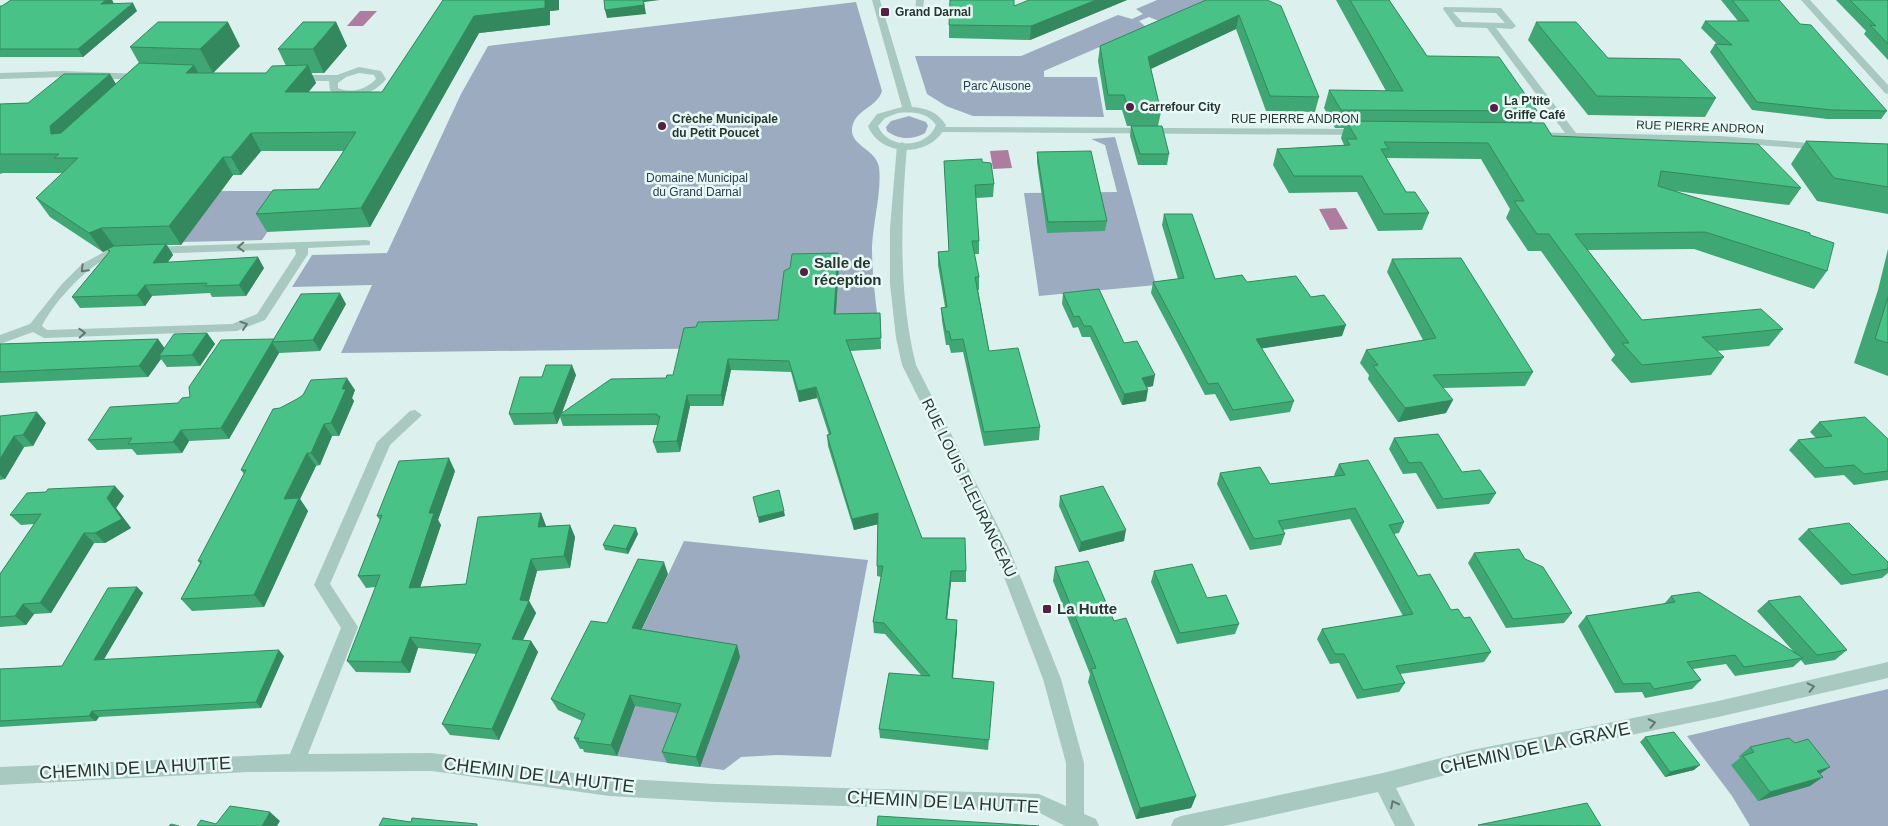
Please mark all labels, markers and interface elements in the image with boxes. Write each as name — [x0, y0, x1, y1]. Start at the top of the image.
place label: Grand Darnal — [895, 5, 971, 19]
marker: Grand Darnal — [879, 6, 891, 18]
park label: Parc Ausone — [963, 79, 1031, 93]
place label: La P'tite Griffe Café — [1504, 94, 1566, 122]
place label: Carrefour City — [1140, 100, 1221, 114]
marker: Carrefour City — [1124, 101, 1136, 113]
marker: La P'tite Griffe Café — [1488, 102, 1500, 114]
place label: Crèche Municipale du Petit Poucet — [672, 112, 778, 140]
street label: RUE PIERRE ANDRON — [1231, 112, 1359, 126]
street label: RUE PIERRE ANDRON — [1636, 118, 1764, 136]
marker: Crèche Municipale du Petit Poucet — [656, 120, 668, 132]
park label: Domaine Municipal du Grand Darnal — [646, 171, 748, 199]
one-way arrow — [237, 242, 244, 252]
place label: Salle de réception — [814, 254, 882, 288]
one-way arrow — [81, 263, 90, 272]
marker: Salle de réception — [798, 266, 810, 278]
one-way arrow — [239, 320, 247, 330]
one-way arrow — [78, 328, 86, 338]
street label: RUE LOUIS FLEURANCEAU — [919, 396, 1020, 580]
place label: La Hutte — [1057, 600, 1117, 617]
marker: La Hutte — [1041, 603, 1053, 615]
one-way arrow — [1806, 682, 1815, 693]
street label: CHEMIN DE LA GRAVE — [1438, 718, 1632, 778]
one-way arrow — [1648, 718, 1657, 729]
street label: CHEMIN DE LA HUTTE — [39, 753, 231, 783]
street label: CHEMIN DE LA HUTTE — [442, 753, 636, 797]
street label: CHEMIN DE LA HUTTE — [847, 787, 1039, 817]
one-way arrow — [1390, 800, 1400, 809]

